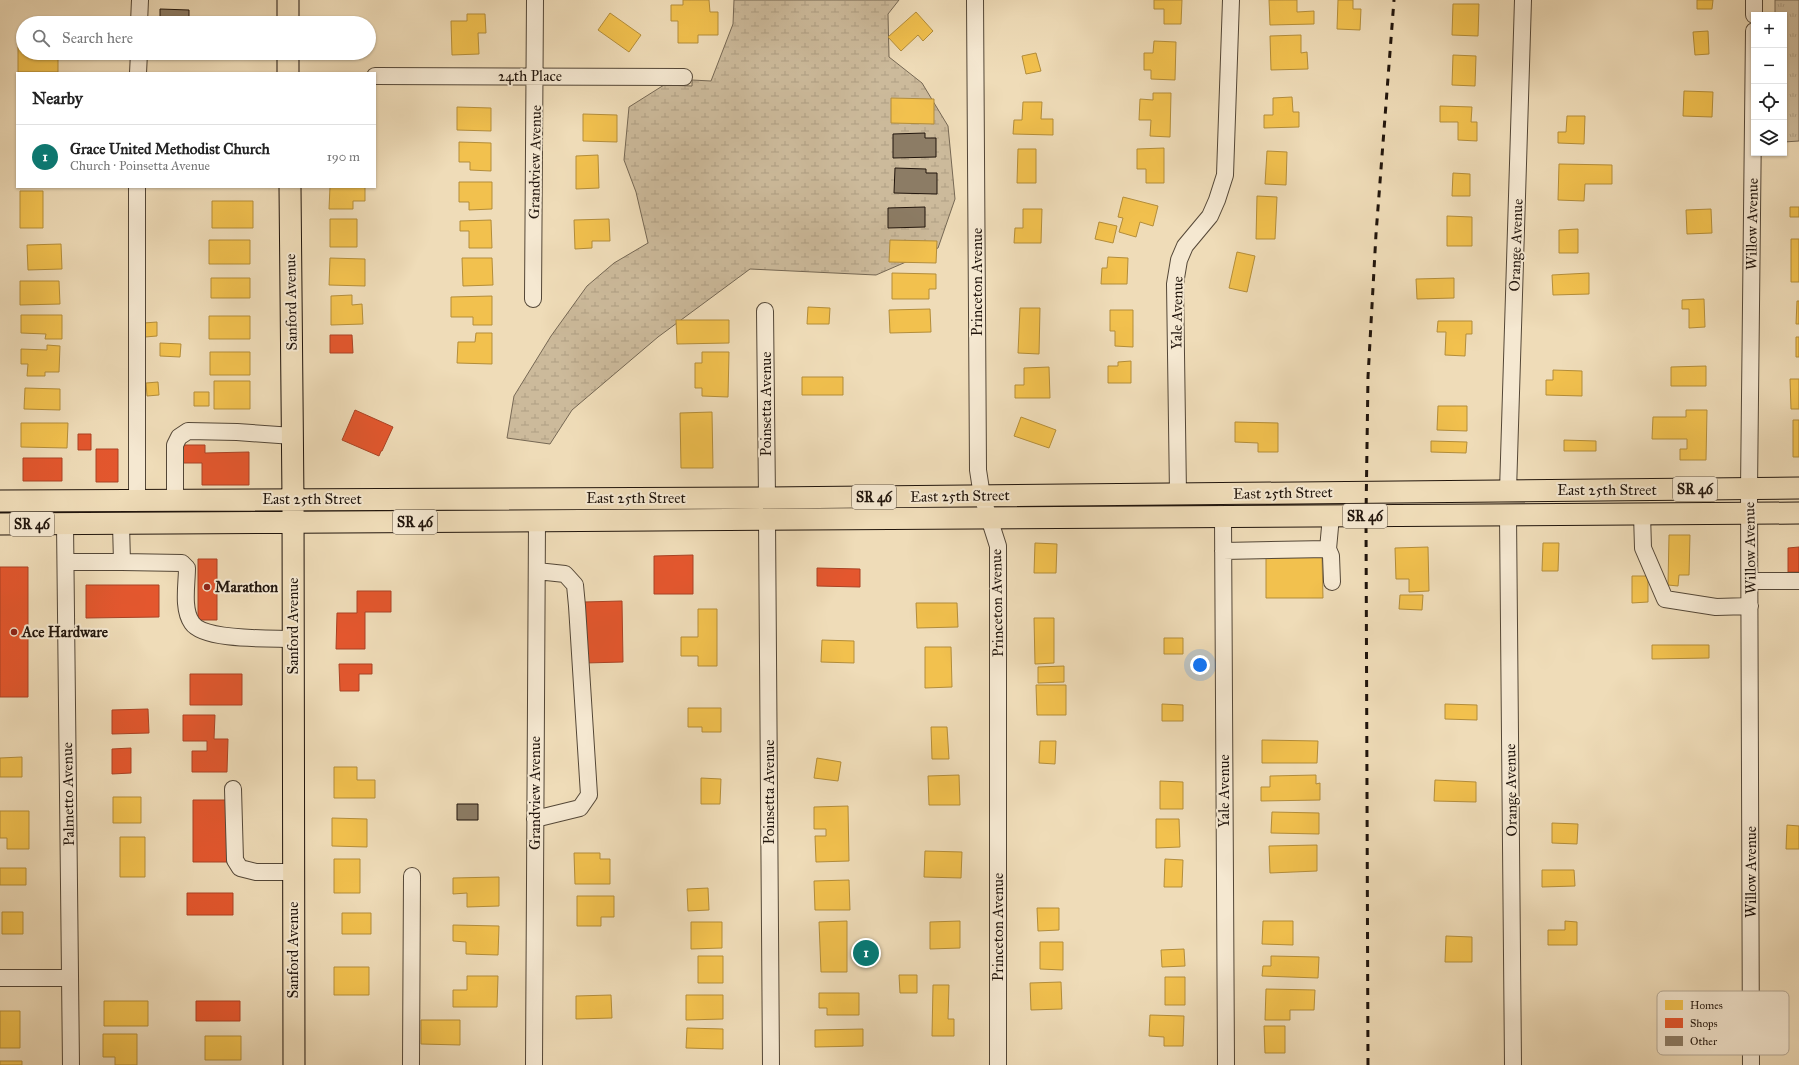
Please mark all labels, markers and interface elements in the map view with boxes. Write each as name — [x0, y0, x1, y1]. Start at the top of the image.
map controls — [1751, 12, 1787, 156]
button: + — [1751, 12, 1787, 48]
search box — [16, 16, 376, 60]
icon: search — [30, 27, 52, 49]
text: Search here — [62, 29, 133, 47]
button: − — [1751, 48, 1787, 84]
street label: 24th Place — [498, 67, 562, 85]
button: locate — [1751, 84, 1787, 120]
text: Nearby — [32, 88, 83, 109]
street label: Grandview Avenue — [525, 105, 545, 219]
button: layers — [1751, 120, 1787, 156]
text: Grace United Methodist Church — [70, 140, 270, 158]
text: 1 — [42, 149, 48, 165]
text: 190 m — [327, 149, 360, 165]
text: Church · Poinsetta Avenue — [70, 158, 210, 174]
street label: Willow Avenue — [1742, 178, 1762, 270]
street label: Orange Avenue — [1505, 198, 1527, 292]
street label: Princeton Avenue — [968, 228, 986, 336]
street label: Sanford Avenue — [281, 253, 301, 351]
street label: Yale Avenue — [1167, 276, 1187, 350]
street label: Poinsetta Avenue — [757, 351, 775, 457]
road number: SR 46 — [1673, 477, 1717, 501]
street label: East 25th Street — [1557, 481, 1657, 499]
street label: East 25th Street — [1233, 483, 1334, 503]
road number: SR 46 — [852, 485, 896, 509]
street label: East 25th Street — [910, 486, 1011, 506]
street label: East 25th Street — [586, 489, 686, 507]
street label: East 25th Street — [262, 490, 362, 508]
street label: Willow Avenue — [1740, 502, 1760, 594]
road number: SR 46 — [1343, 504, 1387, 528]
road number: SR 46 — [393, 510, 437, 534]
road number: SR 46 — [10, 512, 54, 536]
street label: Princeton Avenue — [987, 549, 1007, 657]
place label: Marathon — [215, 578, 279, 596]
street label: Sanford Avenue — [284, 578, 302, 675]
marker: Marathon — [202, 582, 212, 592]
place label: Ace Hardware — [21, 623, 109, 641]
marker: Ace Hardware — [9, 627, 19, 637]
your location — [1190, 655, 1210, 675]
street label: Grandview Avenue — [526, 736, 544, 850]
street label: Poinsetta Avenue — [760, 739, 778, 845]
street label: Palmetto Avenue — [58, 742, 78, 846]
street label: Orange Avenue — [1501, 743, 1521, 837]
street label: Yale Avenue — [1215, 754, 1233, 828]
street label: Willow Avenue — [1742, 826, 1760, 918]
street label: Princeton Avenue — [989, 873, 1007, 981]
street label: Sanford Avenue — [284, 902, 302, 999]
pin: 1 — [853, 938, 879, 968]
legend — [1657, 991, 1789, 1055]
text: Homes — [1690, 999, 1723, 1012]
text: Shops — [1690, 1017, 1718, 1030]
text: Other — [1690, 1035, 1718, 1048]

